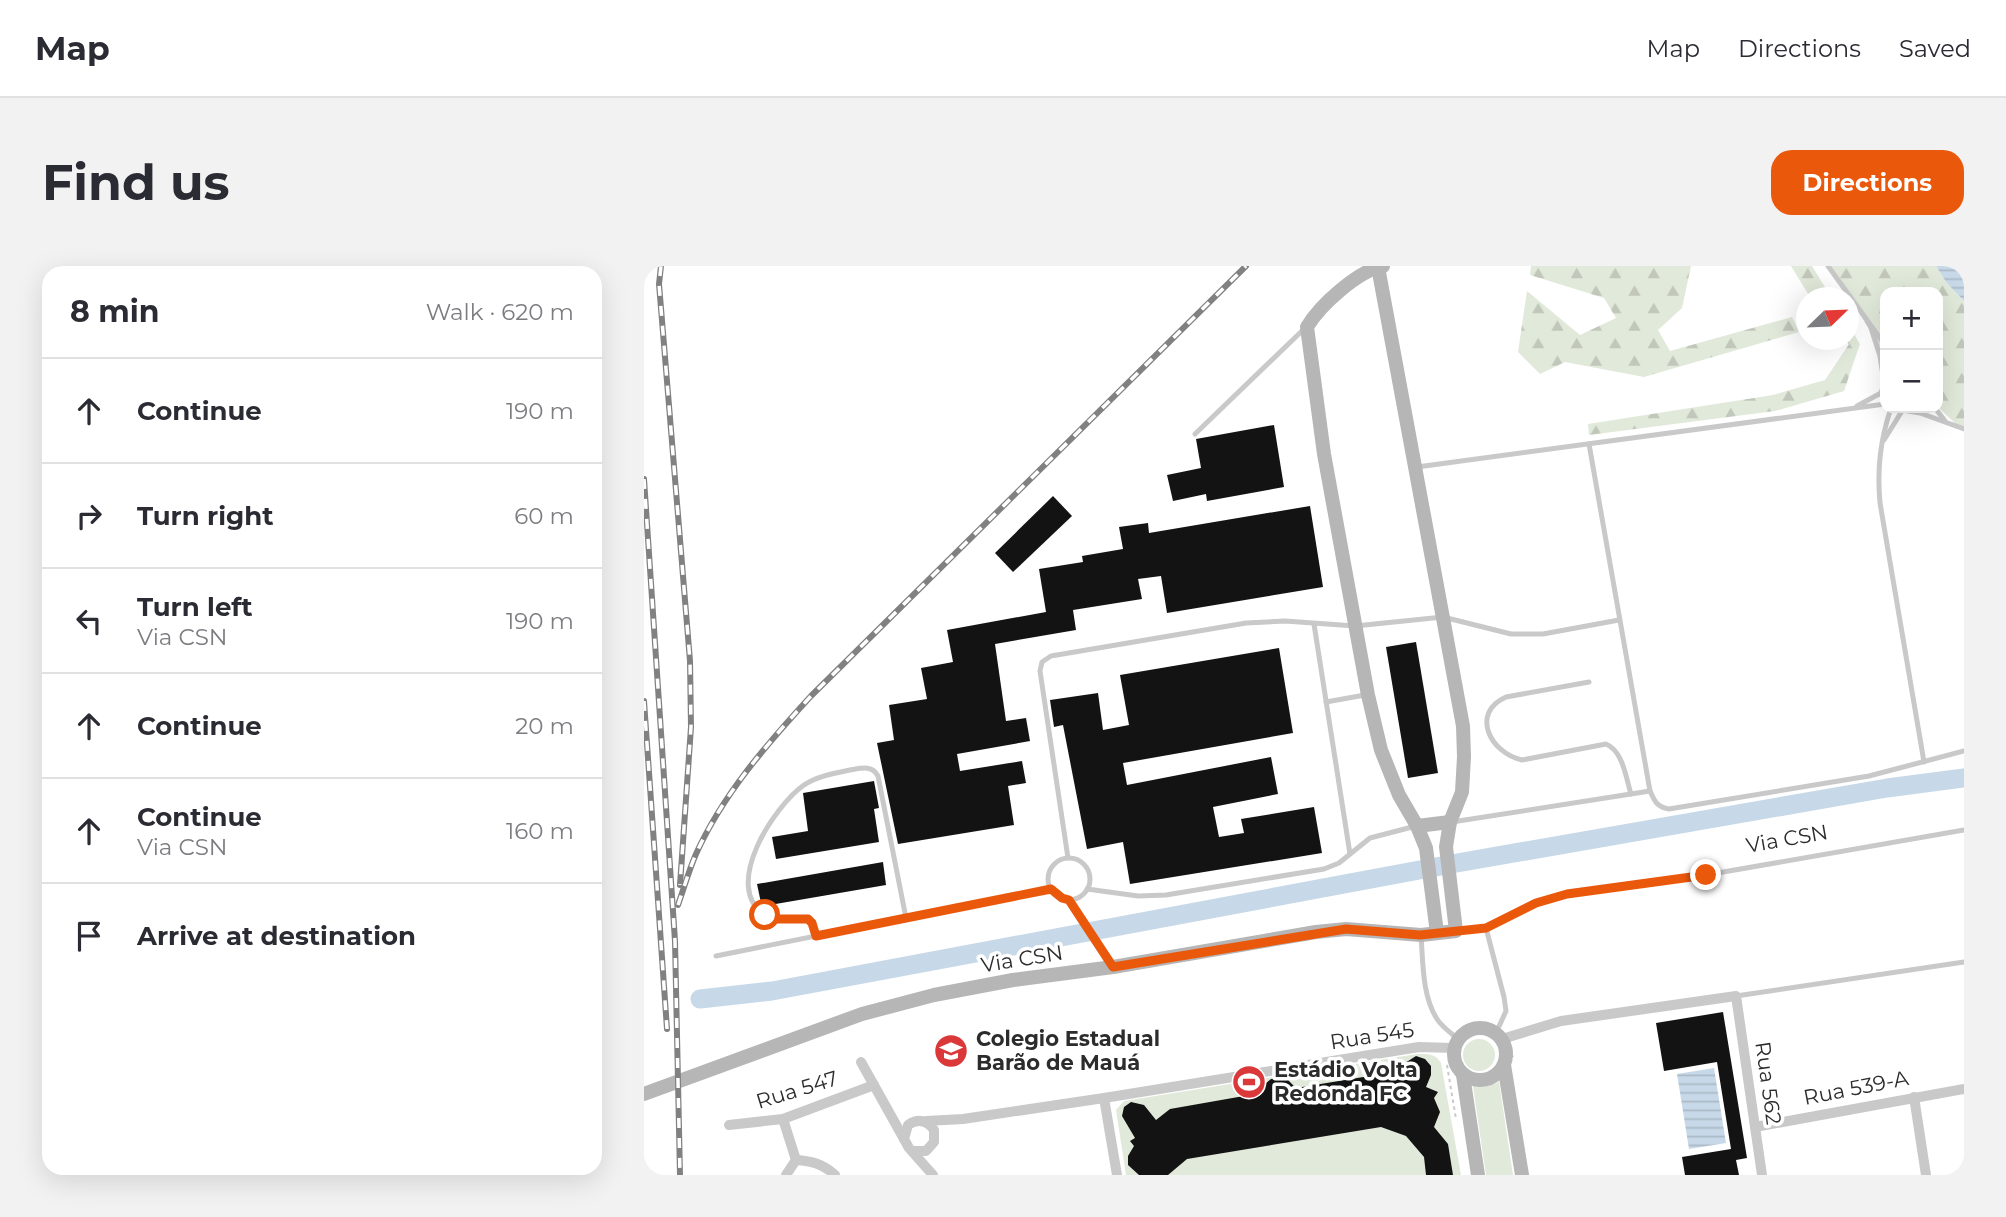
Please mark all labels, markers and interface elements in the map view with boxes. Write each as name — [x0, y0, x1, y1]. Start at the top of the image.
text: Map — [35, 28, 110, 68]
text: Map — [1647, 34, 1700, 63]
text: Directions — [1738, 34, 1861, 63]
text: Saved — [1899, 34, 1971, 63]
button: Directions — [1771, 150, 1964, 215]
text: Find us — [42, 153, 230, 212]
north arrow — [1796, 287, 1859, 350]
map controls — [1880, 287, 1943, 413]
button: + — [1880, 287, 1943, 350]
text: 8 min — [70, 293, 160, 330]
text: Walk · 620 m — [426, 298, 574, 326]
button: − — [1880, 350, 1943, 413]
icon: ahead — [70, 392, 108, 430]
text: Continue — [137, 395, 262, 427]
text: 190 m — [506, 397, 574, 425]
icon: right — [70, 497, 108, 535]
text: Turn right — [137, 500, 273, 532]
text: 60 m — [514, 502, 574, 530]
text: Turn left — [137, 591, 253, 623]
icon: left — [70, 602, 108, 640]
text: 190 m — [506, 607, 574, 635]
text: Via CSN — [137, 623, 228, 651]
icon: ahead — [70, 707, 108, 745]
text: Continue — [137, 710, 262, 742]
text: 20 m — [515, 712, 574, 740]
text: Continue — [137, 801, 262, 833]
icon: ahead — [70, 812, 108, 850]
text: 160 m — [506, 817, 574, 845]
street label: Via CSN — [1744, 819, 1830, 858]
text: Via CSN — [137, 833, 228, 861]
route end — [1690, 859, 1721, 890]
route start — [749, 899, 780, 930]
icon: arrive — [70, 917, 108, 955]
text: Arrive at destination — [137, 920, 416, 952]
street label: Via CSN — [979, 940, 1065, 977]
street label: Rua 545 — [1328, 1017, 1416, 1054]
place label: Colegio Estadual Barão de Mauá — [976, 1026, 1160, 1075]
school or university icon: Colegio Estadual Barão de Mauá — [932, 1032, 970, 1070]
street label: Rua 562 — [1750, 1040, 1787, 1126]
place label: Estádio Volta Redonda FC — [1274, 1057, 1418, 1106]
sports icon: Estádio Volta Redonda FC — [1230, 1063, 1268, 1101]
street label: Rua 547 — [753, 1065, 841, 1114]
street label: Rua 539-A — [1801, 1065, 1911, 1110]

